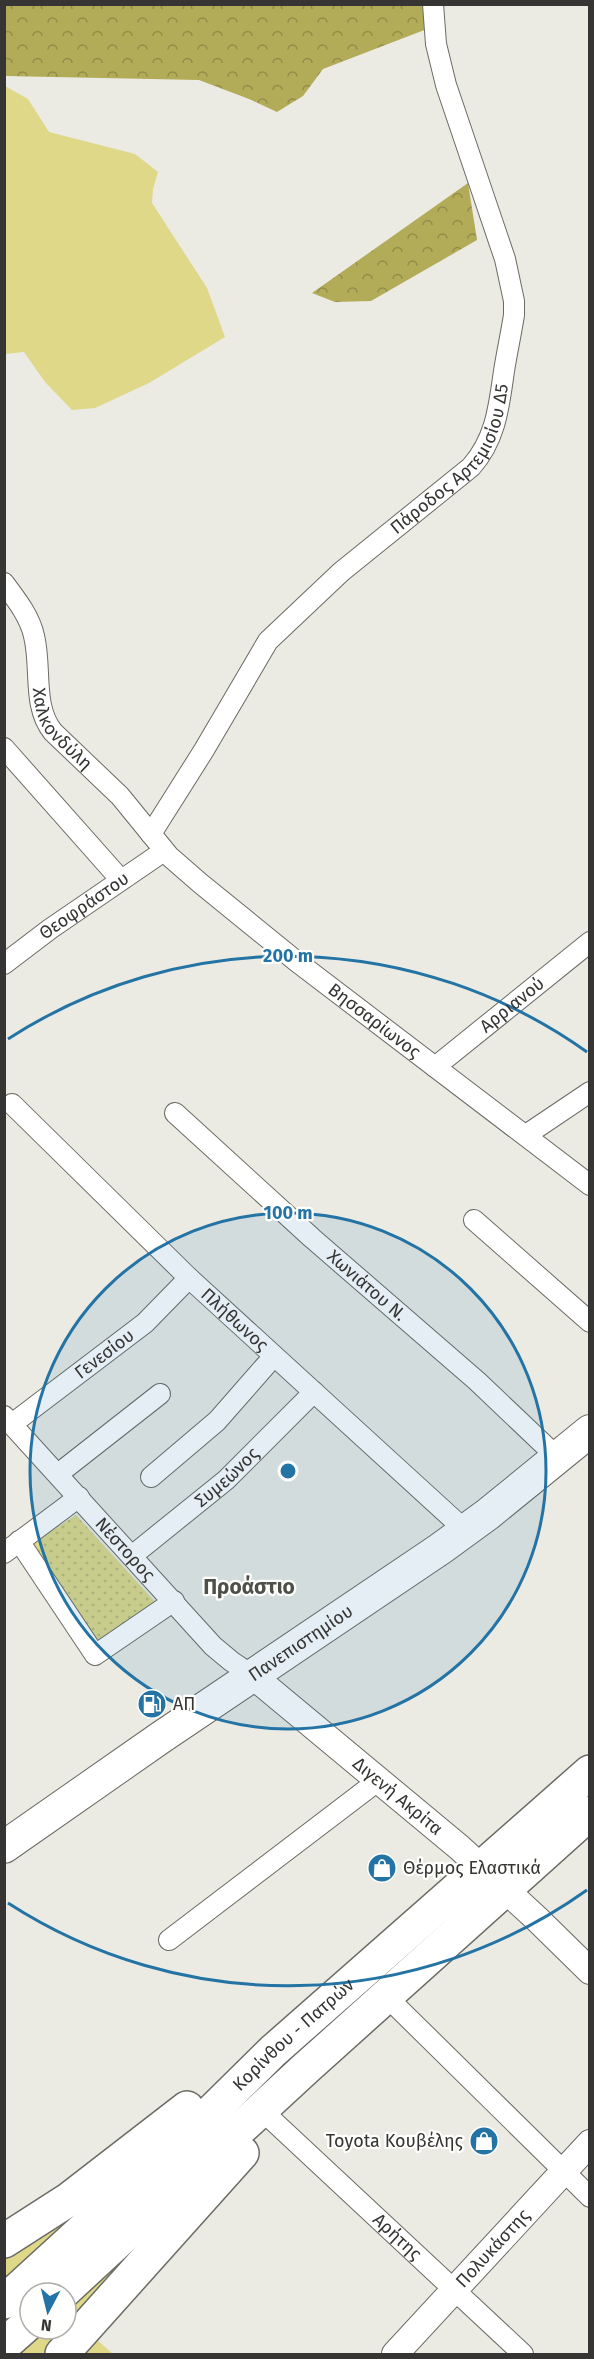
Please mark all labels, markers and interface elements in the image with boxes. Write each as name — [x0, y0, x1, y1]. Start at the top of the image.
street label: Πάροδος Αρτεμισίου Δ5 — [386, 382, 513, 539]
street label: Χαλκονδύλη — [28, 687, 97, 775]
street label: Θεοφράστου — [35, 867, 133, 944]
text: 200 m — [263, 945, 313, 967]
street label: Αρριανού — [475, 972, 549, 1037]
street label: Βησσαρίωνος — [324, 978, 425, 1063]
text: 100 m — [264, 1202, 312, 1224]
street label: Χωνιάτου Ν. — [323, 1245, 411, 1326]
street label: Πλήθωνος — [196, 1283, 273, 1356]
street label: Γενεσίου — [70, 1324, 138, 1383]
street label: Συμεώνος — [190, 1442, 264, 1512]
centre of rings — [278, 1461, 298, 1481]
street label: Νέστορος — [90, 1513, 160, 1586]
district label: Προάστιο — [203, 1574, 295, 1600]
street label: Πανεπιστημίου — [244, 1600, 357, 1686]
fuel station icon: ΑΠ — [136, 1688, 168, 1720]
place label: ΑΠ — [173, 1693, 195, 1715]
street label: Διγενή Ακρίτα — [348, 1752, 447, 1840]
shop icon: Θέρμος Ελαστικά — [366, 1852, 398, 1884]
place label: Θέρμος Ελαστικά — [403, 1857, 541, 1879]
street label: Κορίνθου - Πατρών — [228, 1974, 359, 2095]
shop icon: Toyota Κουβέλης — [468, 2125, 500, 2157]
place label: Toyota Κουβέλης — [326, 2130, 464, 2152]
street label: Πολυκάστης — [451, 2204, 535, 2292]
street label: Αρήτης — [368, 2209, 427, 2265]
north arrow — [18, 2281, 78, 2341]
text: N — [40, 2315, 53, 2335]

